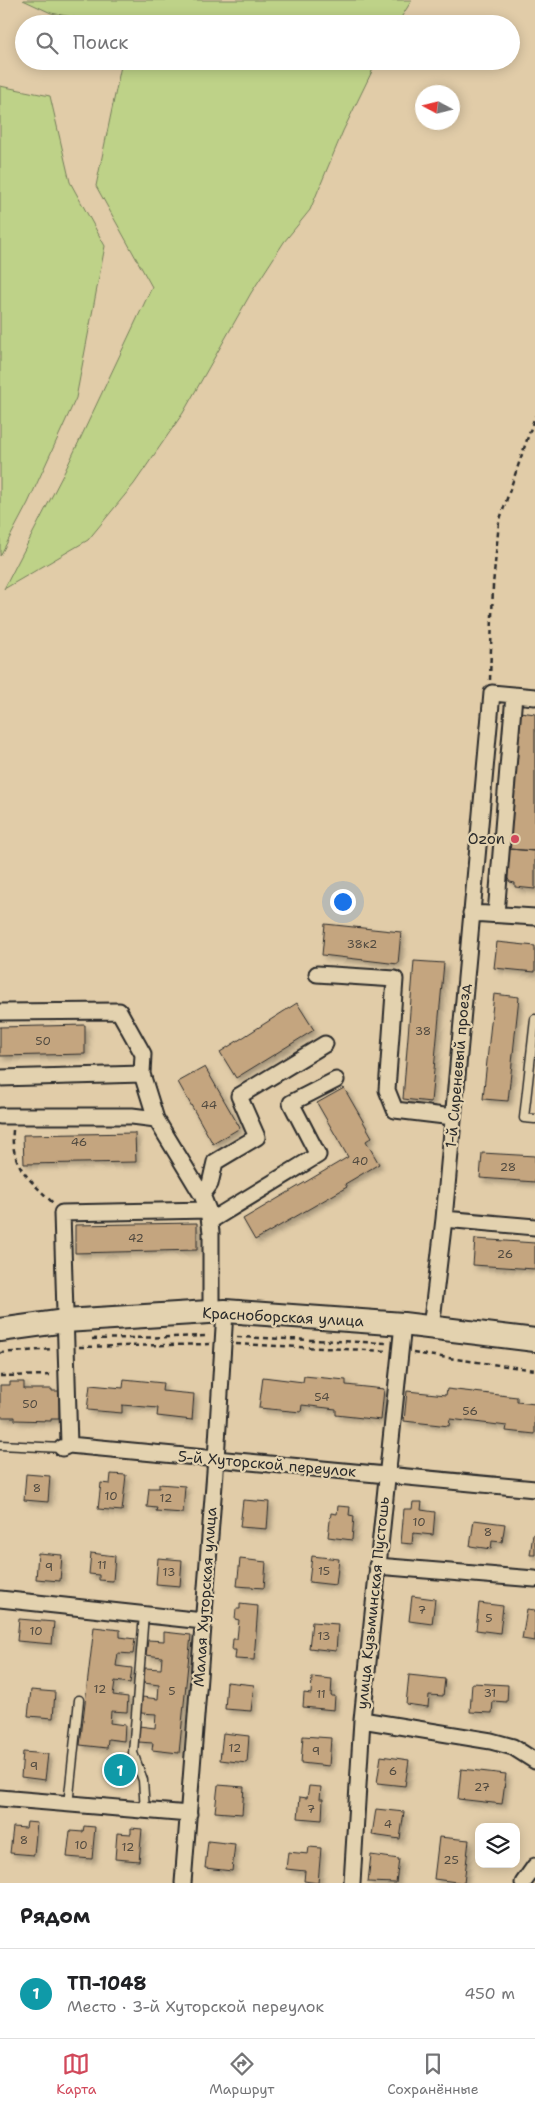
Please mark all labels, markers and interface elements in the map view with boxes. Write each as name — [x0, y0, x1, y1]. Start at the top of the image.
search box — [15, 15, 520, 70]
icon: search — [33, 29, 61, 57]
text: Поиск — [73, 30, 128, 55]
north arrow — [415, 85, 460, 130]
place label: Ozon — [468, 829, 505, 849]
marker: Ozon — [509, 833, 521, 845]
your location — [330, 889, 356, 915]
house number: 38к2 — [347, 936, 377, 952]
street label: 1-й Сиреневый проезд — [441, 982, 475, 1149]
house number: 38 — [415, 1023, 431, 1039]
house number: 50 — [35, 1033, 51, 1049]
house number: 44 — [201, 1097, 217, 1113]
house number: 46 — [71, 1134, 87, 1150]
house number: 40 — [352, 1153, 368, 1169]
house number: 28 — [500, 1159, 516, 1175]
house number: 42 — [128, 1230, 144, 1246]
house number: 26 — [497, 1246, 513, 1262]
street label: Красноборская улица — [202, 1303, 365, 1331]
house number: 54 — [314, 1389, 330, 1405]
house number: 50 — [22, 1396, 38, 1412]
house number: 56 — [462, 1403, 478, 1419]
street label: 5-й Хуторской переулок — [177, 1446, 357, 1482]
house number: 8 — [33, 1480, 41, 1496]
house number: 10 — [104, 1488, 118, 1504]
house number: 12 — [160, 1490, 172, 1506]
street label: улица Кузьминская Пустошь — [352, 1495, 394, 1710]
street label: Малая Хуторская улица — [189, 1506, 221, 1688]
house number: 10 — [412, 1514, 426, 1530]
house number: 8 — [484, 1524, 492, 1540]
house number: 11 — [97, 1557, 107, 1573]
house number: 9 — [45, 1559, 53, 1575]
house number: 15 — [318, 1563, 330, 1579]
house number: 13 — [163, 1564, 175, 1580]
house number: 7 — [418, 1602, 426, 1618]
house number: 5 — [485, 1610, 493, 1626]
house number: 10 — [29, 1623, 43, 1639]
house number: 13 — [318, 1628, 330, 1644]
house number: 12 — [94, 1681, 106, 1697]
house number: 5 — [168, 1683, 176, 1699]
house number: 31 — [484, 1685, 496, 1701]
house number: 11 — [316, 1686, 326, 1702]
house number: 12 — [229, 1740, 241, 1756]
house number: 9 — [312, 1743, 320, 1759]
pin: 1 — [104, 1751, 136, 1789]
house number: 9 — [30, 1758, 38, 1774]
house number: 6 — [389, 1763, 397, 1779]
house number: 27 — [474, 1779, 490, 1795]
house number: 7 — [307, 1801, 315, 1817]
house number: 4 — [384, 1816, 392, 1832]
map controls — [475, 1823, 520, 1868]
button: layers — [475, 1823, 520, 1868]
house number: 8 — [20, 1832, 28, 1848]
house number: 10 — [74, 1837, 88, 1853]
house number: 12 — [122, 1839, 134, 1855]
house number: 25 — [443, 1852, 459, 1868]
text: Рядом — [20, 1902, 90, 1930]
text: ТП-1048 — [67, 1971, 147, 1996]
text: 1 — [32, 1983, 40, 2004]
text: 450 m — [464, 1983, 515, 2004]
text: Место · 3-й Хуторской переулок — [67, 1996, 324, 2017]
tab: Карта — [56, 2050, 96, 2098]
tab: Маршрут — [209, 2050, 274, 2098]
tab: Сохранённые — [387, 2050, 479, 2098]

